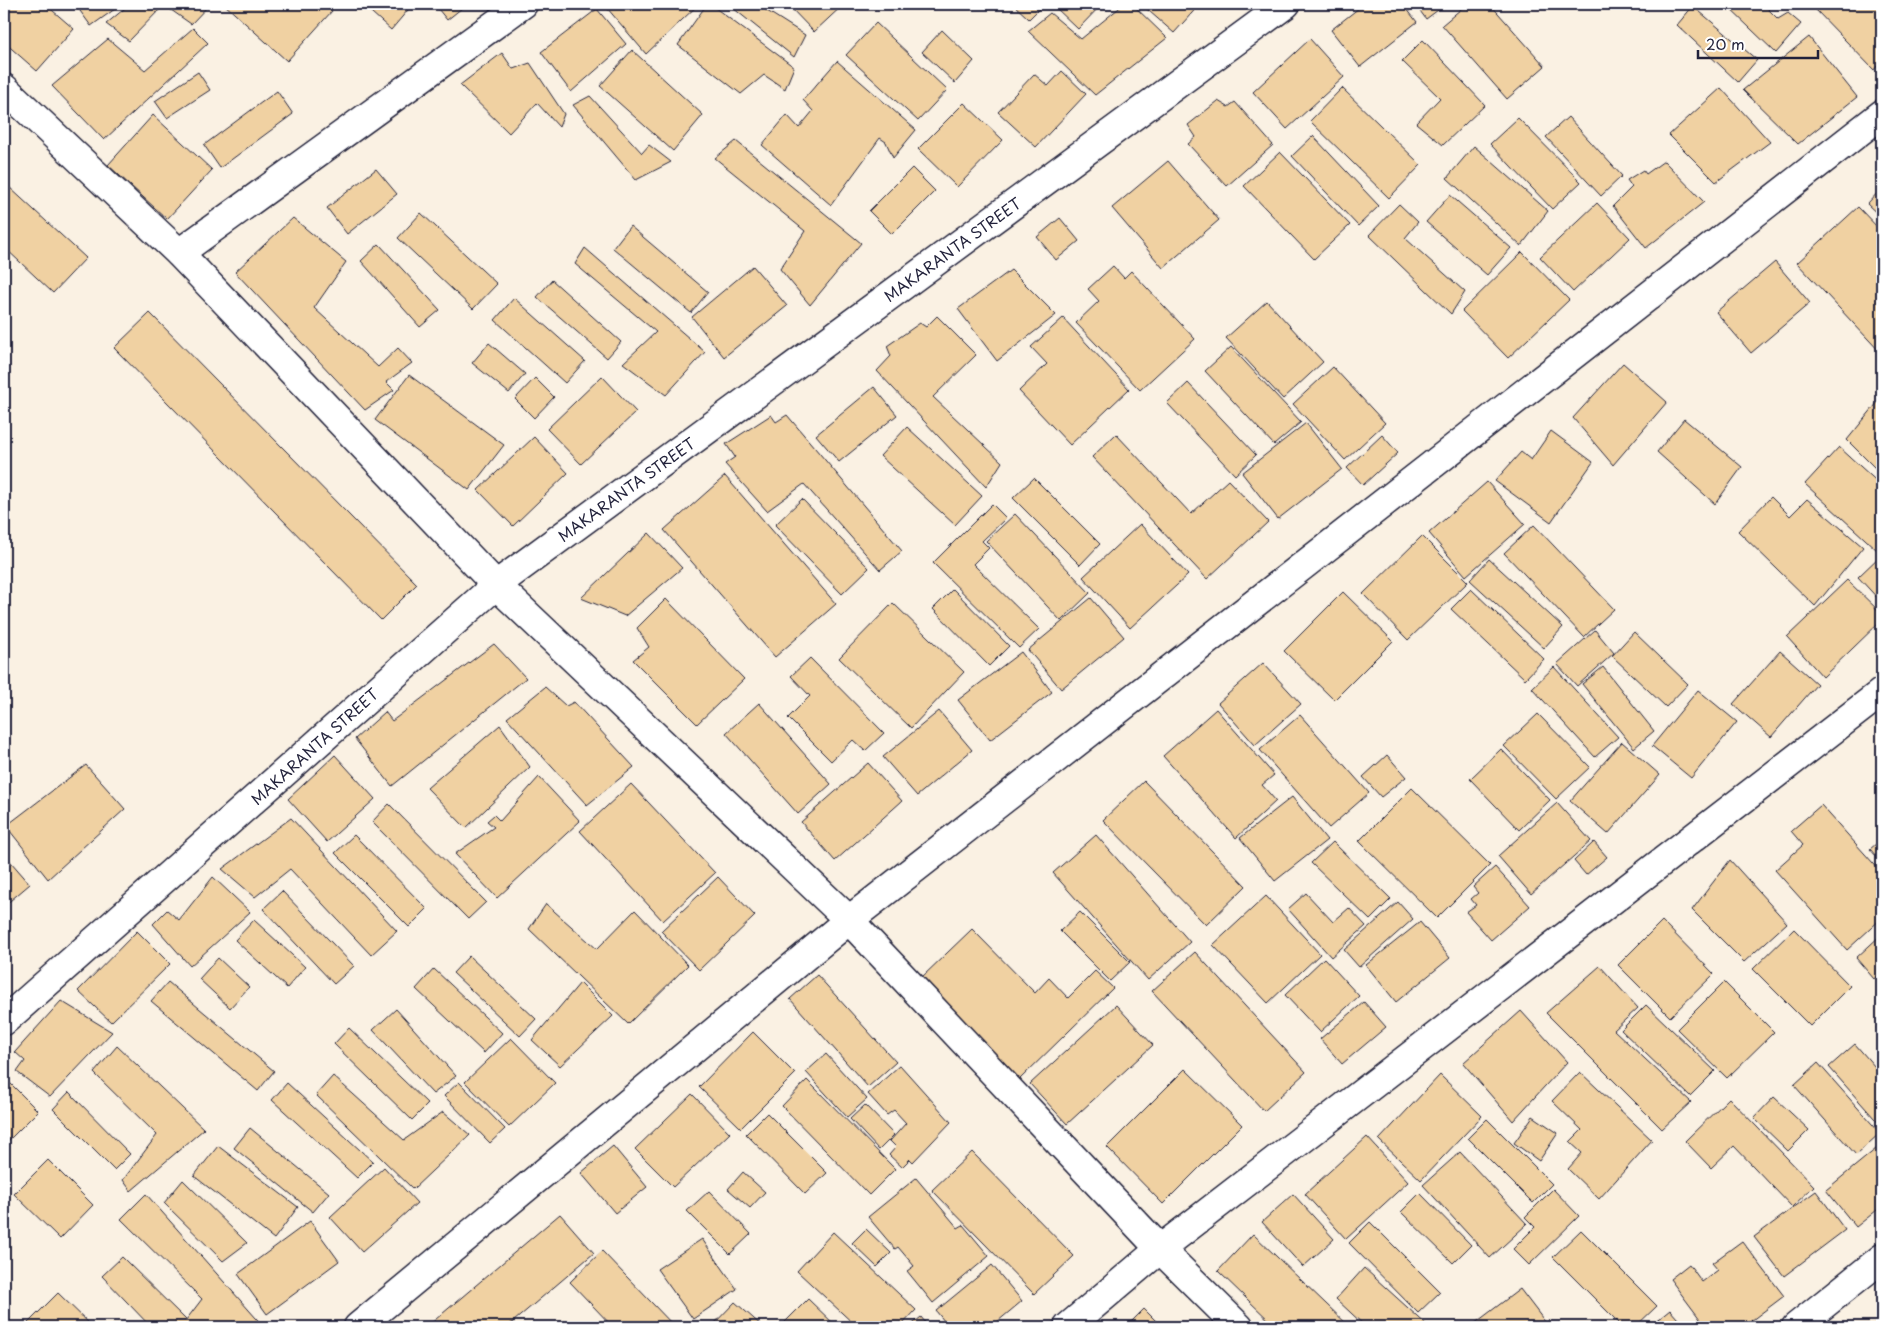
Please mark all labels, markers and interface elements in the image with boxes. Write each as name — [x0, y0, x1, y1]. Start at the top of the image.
scale bar — [1698, 28, 1818, 60]
text: 20 m — [1706, 32, 1745, 55]
street label: MAKARANTA STREET — [879, 191, 1026, 307]
street label: MAKARANTA STREET — [553, 431, 700, 547]
street label: MAKARANTA STREET — [245, 682, 383, 810]

